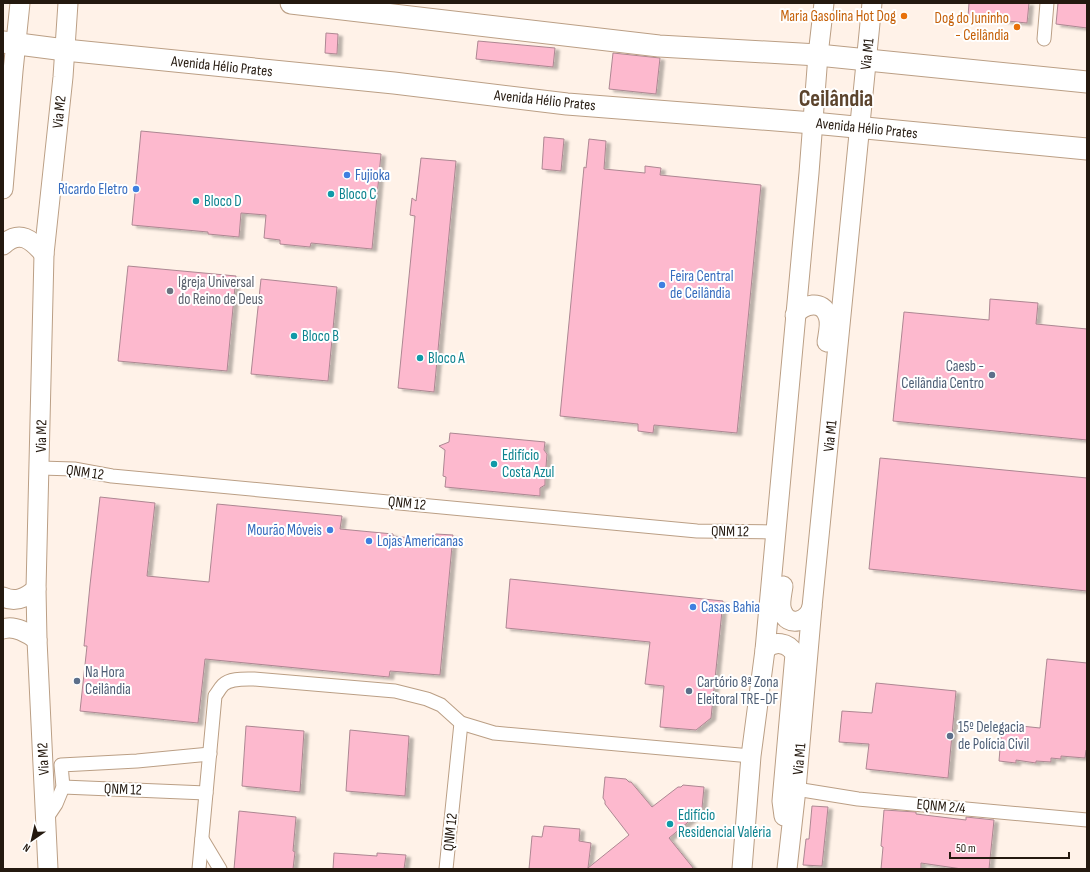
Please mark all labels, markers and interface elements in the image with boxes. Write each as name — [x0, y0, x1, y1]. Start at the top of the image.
place label: Maria Gasolina Hot Dog — [780, 7, 896, 26]
place label: Dog do Juninho - Ceilândia — [935, 9, 1009, 45]
marker: Maria Gasolina Hot Dog — [899, 11, 909, 21]
marker: Dog do Juninho - Ceilândia — [1012, 22, 1022, 32]
street label: Via M1 — [856, 36, 879, 71]
street label: Avenida Hélio Prates — [169, 52, 274, 81]
district label: Ceilândia — [799, 85, 873, 113]
street label: Avenida Hélio Prates — [492, 86, 597, 115]
street label: Via M2 — [48, 95, 71, 129]
street label: Avenida Hélio Prates — [814, 114, 919, 143]
place label: Fujioka — [355, 166, 390, 185]
marker: Fujioka — [342, 170, 352, 180]
place label: Ricardo Eletro — [58, 180, 128, 199]
marker: Ricardo Eletro — [131, 184, 141, 194]
place label: Bloco C — [339, 185, 377, 204]
marker: Bloco C — [326, 189, 336, 199]
place label: Bloco D — [204, 192, 242, 211]
marker: Bloco D — [191, 196, 201, 206]
place label: Feira Central de Ceilândia — [670, 267, 733, 303]
place label: Igreja Universal do Reino de Deus — [178, 273, 263, 309]
marker: Feira Central de Ceilândia — [657, 280, 667, 290]
marker: Igreja Universal do Reino de Deus — [165, 286, 175, 296]
place label: Bloco B — [302, 327, 339, 346]
marker: Bloco B — [289, 331, 299, 341]
place label: Bloco A — [428, 349, 465, 368]
marker: Bloco A — [415, 353, 425, 363]
place label: Caesb - Ceilândia Centro — [901, 357, 984, 393]
marker: Caesb - Ceilândia Centro — [987, 370, 997, 380]
street label: Via M1 — [819, 418, 842, 453]
street label: Via M2 — [32, 419, 51, 453]
place label: Edifício Costa Azul — [502, 446, 554, 482]
marker: Edifício Costa Azul — [489, 459, 499, 469]
street label: QNM 12 — [65, 460, 105, 485]
street label: QNM 12 — [387, 492, 427, 515]
place label: Mourão Móveis — [247, 521, 322, 540]
street label: QNM 12 — [711, 522, 749, 541]
marker: Mourão Móveis — [325, 525, 335, 535]
place label: Lojas Americanas — [377, 532, 463, 551]
marker: Lojas Americanas — [364, 536, 374, 546]
place label: Casas Bahia — [701, 598, 760, 617]
marker: Casas Bahia — [688, 602, 698, 612]
place label: Na Hora Ceilândia — [85, 663, 131, 699]
place label: Cartório 8ª Zona Eleitoral TRE-DF — [697, 673, 779, 709]
marker: Na Hora Ceilândia — [72, 676, 82, 686]
marker: Cartório 8ª Zona Eleitoral TRE-DF — [684, 686, 694, 696]
place label: 15º Delegacia de Polícia Civil — [958, 718, 1029, 754]
marker: 15º Delegacia de Polícia Civil — [945, 731, 955, 741]
street label: Via M2 — [33, 742, 54, 776]
street label: Via M1 — [789, 742, 810, 776]
street label: QNM 12 — [104, 779, 142, 800]
street label: EQNM 2/4 — [916, 795, 966, 818]
place label: Edifício Residencial Valéria — [678, 806, 771, 842]
street label: QNM 12 — [439, 812, 462, 852]
marker: Edifício Residencial Valéria — [665, 819, 675, 829]
north arrow — [12, 820, 52, 860]
scale bar — [950, 834, 1069, 860]
text: N — [21, 841, 33, 855]
text: 50 m — [956, 841, 976, 856]

